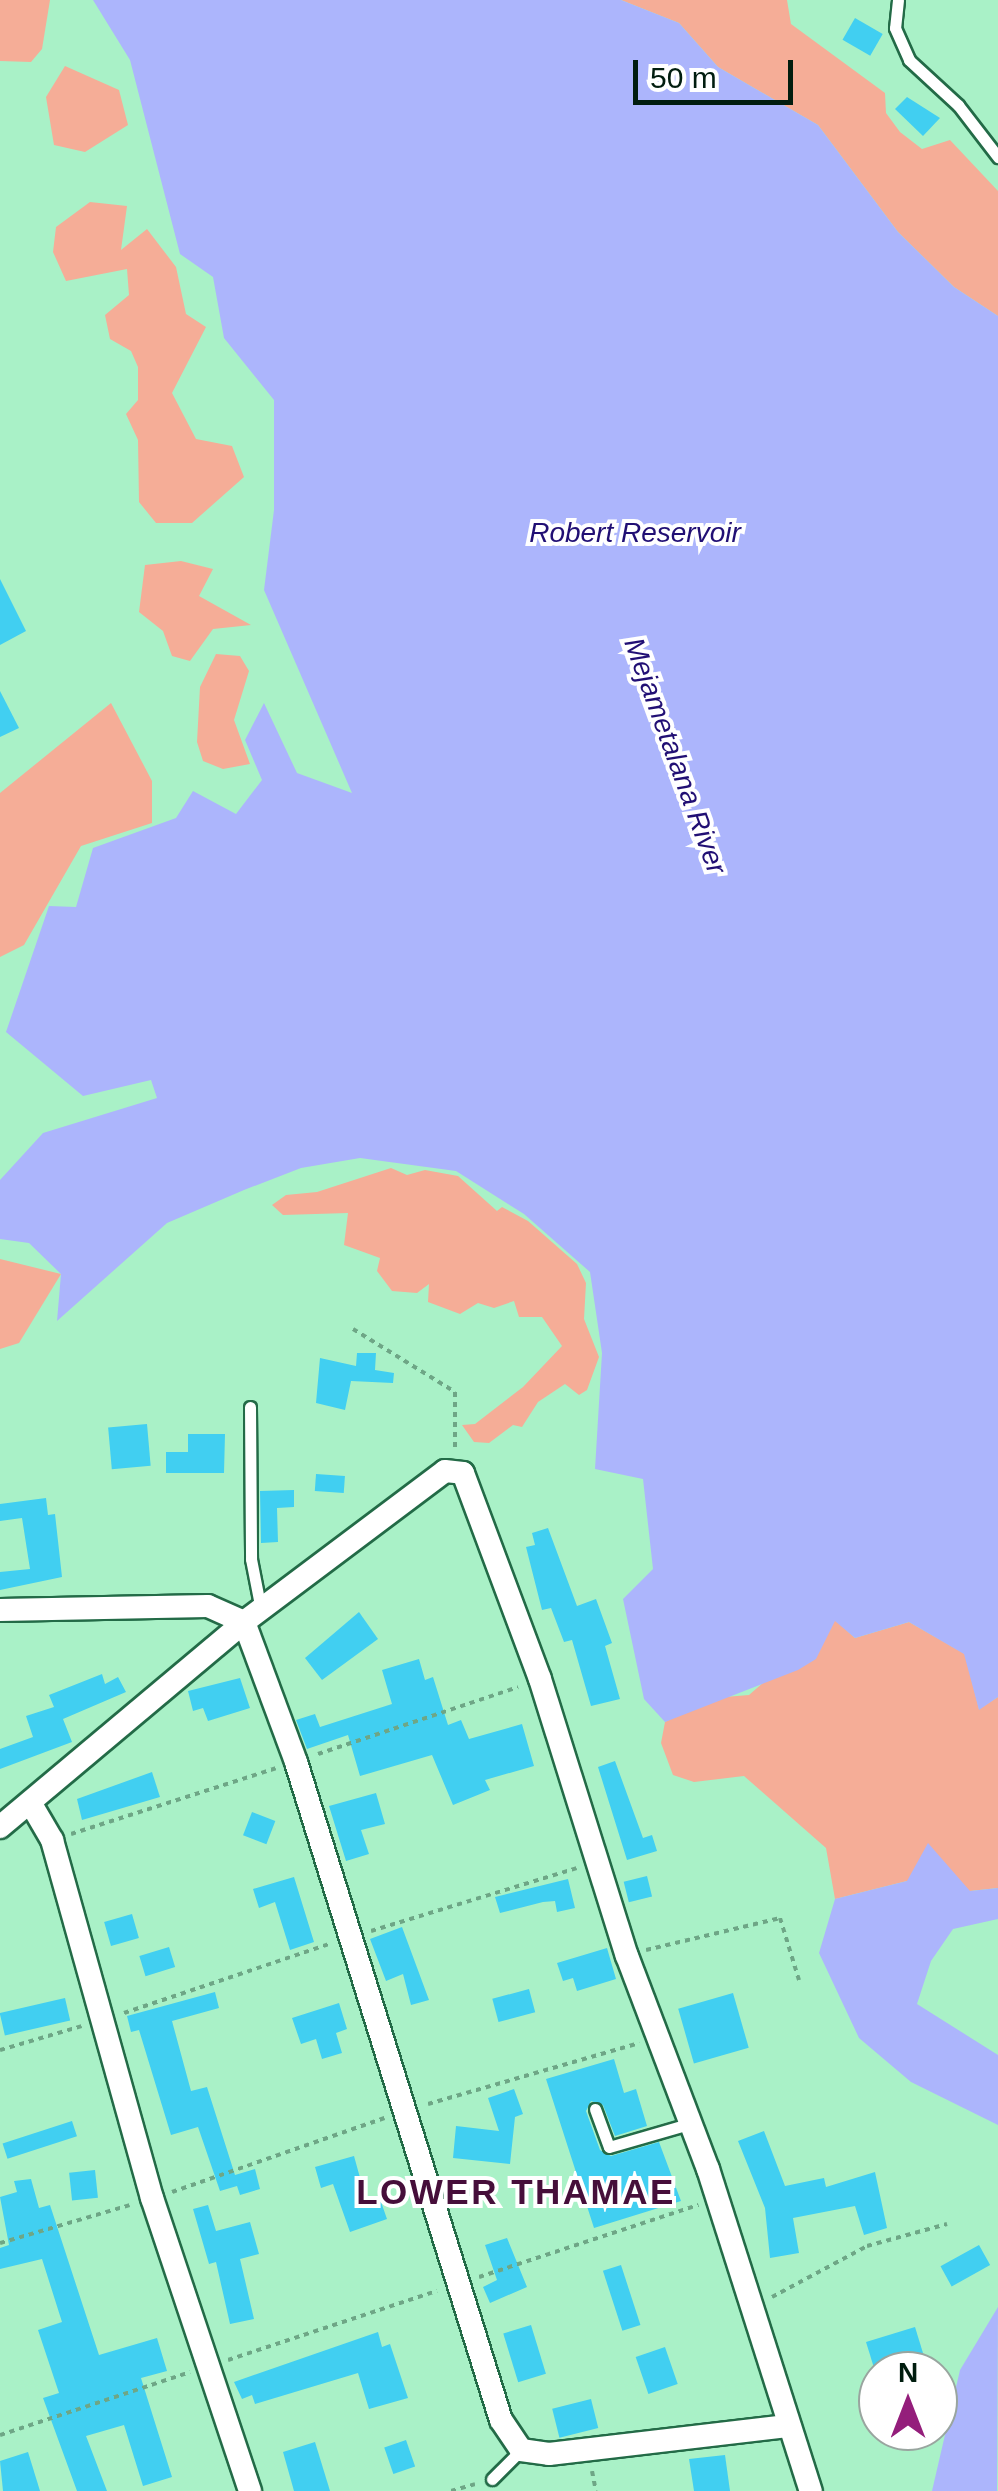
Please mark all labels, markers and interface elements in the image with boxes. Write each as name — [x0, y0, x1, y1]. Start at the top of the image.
scale bar — [638, 40, 798, 102]
text: 50 m — [650, 61, 717, 94]
water label: Robert Reservoir — [529, 516, 741, 550]
water label: Mejametalana River — [617, 633, 733, 879]
district label: LOWER THAMAE — [356, 2171, 676, 2213]
north arrow — [858, 2351, 958, 2451]
text: N — [898, 2357, 918, 2388]

